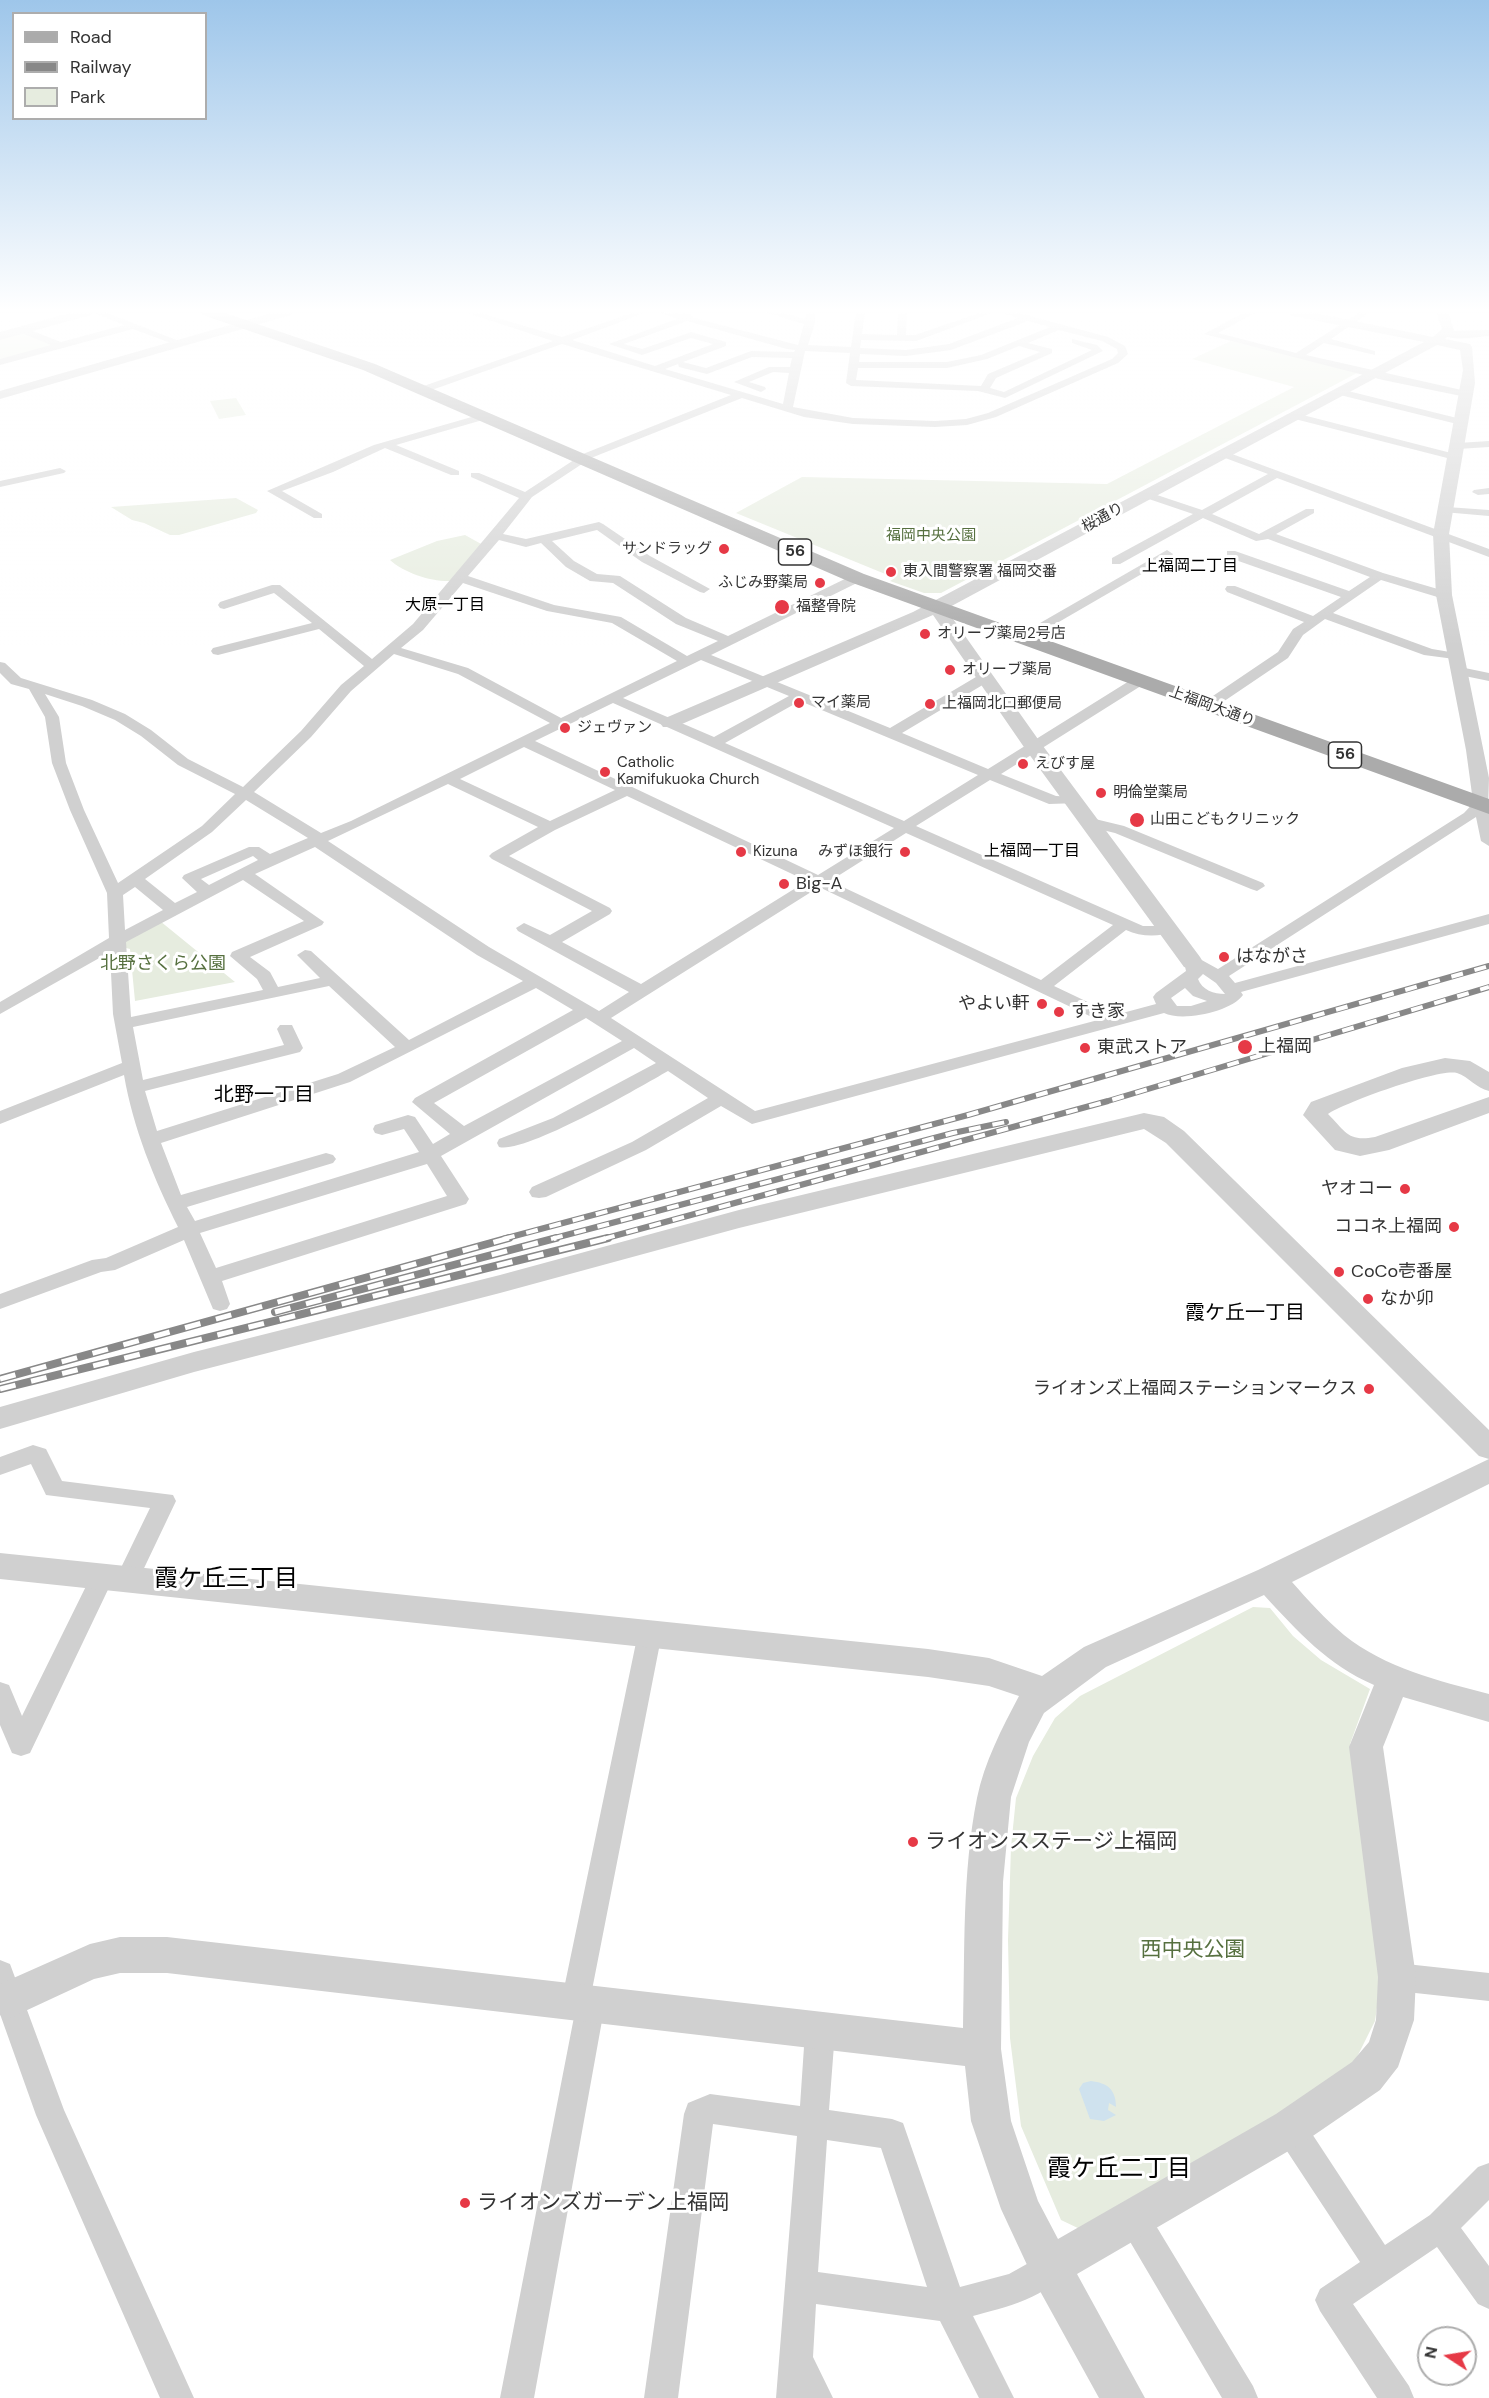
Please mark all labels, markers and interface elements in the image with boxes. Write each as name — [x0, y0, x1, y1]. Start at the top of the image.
legend — [12, 12, 207, 120]
text: Road — [70, 25, 112, 49]
text: Railway — [70, 55, 132, 79]
text: Park — [70, 85, 106, 109]
street label: 桜通り — [1079, 499, 1127, 537]
park label: 福岡中央公園 — [886, 527, 976, 545]
road number: 56 — [778, 539, 812, 565]
place label: サンドラッグ — [622, 540, 712, 558]
marker: サンドラッグ — [717, 542, 731, 556]
district label: 上福岡二丁目 — [1142, 557, 1238, 577]
place label: 東入間警察署 福岡交番 — [903, 563, 1057, 581]
marker: 東入間警察署 福岡交番 — [884, 565, 898, 579]
place label: ふじみ野薬局 — [718, 574, 808, 592]
marker: ふじみ野薬局 — [813, 576, 827, 590]
district label: 大原一丁目 — [405, 596, 485, 616]
marker: 福整骨院 — [773, 598, 791, 616]
place label: 福整骨院 — [796, 598, 856, 616]
place label: オリーブ薬局2号店 — [937, 625, 1066, 643]
marker: オリーブ薬局2号店 — [918, 627, 932, 641]
place label: オリーブ薬局 — [962, 661, 1052, 679]
marker: オリーブ薬局 — [943, 663, 957, 677]
street label: 上福岡大通り — [1167, 683, 1257, 731]
place label: マイ薬局 — [811, 694, 871, 712]
place label: 上福岡北口郵便局 — [942, 695, 1062, 713]
marker: マイ薬局 — [792, 696, 806, 710]
marker: 上福岡北口郵便局 — [923, 697, 937, 711]
place label: ジェヴァン — [577, 719, 652, 737]
marker: ジェヴァン — [558, 721, 572, 735]
road number: 56 — [1328, 742, 1362, 768]
place label: Catholic Kamifukuoka Church — [617, 754, 759, 789]
place label: えびす屋 — [1035, 755, 1095, 773]
marker: えびす屋 — [1016, 757, 1030, 771]
marker: Catholic Kamifukuoka Church — [598, 765, 612, 779]
place label: 明倫堂薬局 — [1113, 784, 1188, 802]
marker: 明倫堂薬局 — [1094, 786, 1108, 800]
marker: 山田こどもクリニック — [1128, 811, 1146, 829]
place label: 山田こどもクリニック — [1150, 811, 1300, 829]
district label: 上福岡一丁目 — [984, 842, 1080, 862]
place label: Kizuna — [753, 843, 798, 861]
place label: みずほ銀行 — [818, 843, 893, 861]
marker: Kizuna — [734, 845, 748, 859]
marker: みずほ銀行 — [898, 845, 912, 859]
place label: Big-A — [796, 873, 842, 895]
marker: Big-A — [777, 877, 791, 891]
place label: はながさ — [1236, 946, 1308, 968]
marker: はながさ — [1217, 950, 1231, 964]
park label: 北野さくら公園 — [100, 953, 226, 975]
place label: やよい軒 — [958, 993, 1030, 1015]
marker: やよい軒 — [1035, 997, 1049, 1011]
place label: すき家 — [1071, 1001, 1125, 1023]
marker: すき家 — [1052, 1005, 1066, 1019]
place label: 上福岡 — [1258, 1036, 1312, 1058]
place label: 東武ストア — [1097, 1037, 1187, 1059]
marker: 上福岡 — [1236, 1038, 1254, 1056]
marker: 東武ストア — [1078, 1041, 1092, 1055]
district label: 北野一丁目 — [214, 1084, 314, 1108]
place label: ヤオコー — [1321, 1178, 1393, 1200]
marker: ヤオコー — [1398, 1182, 1412, 1196]
place label: ココネ上福岡 — [1334, 1216, 1442, 1238]
marker: ココネ上福岡 — [1447, 1220, 1461, 1234]
place label: CoCo壱番屋 — [1351, 1261, 1452, 1283]
marker: CoCo壱番屋 — [1332, 1265, 1346, 1279]
place label: なか卯 — [1380, 1288, 1434, 1310]
marker: なか卯 — [1361, 1292, 1375, 1306]
district label: 霞ケ丘一丁目 — [1185, 1302, 1305, 1326]
place label: ライオンズ上福岡ステーションマークス — [1033, 1378, 1357, 1400]
marker: ライオンズ上福岡ステーションマークス — [1362, 1382, 1376, 1396]
district label: 霞ケ丘三丁目 — [154, 1566, 298, 1594]
place label: ライオンスステージ上福岡 — [925, 1829, 1177, 1855]
marker: ライオンスステージ上福岡 — [906, 1835, 920, 1849]
park label: 西中央公園 — [1141, 1937, 1245, 1963]
district label: 霞ケ丘二丁目 — [1047, 2156, 1191, 2184]
place label: ライオンズガーデン上福岡 — [477, 2190, 729, 2216]
marker: ライオンズガーデン上福岡 — [458, 2196, 472, 2210]
north arrow — [1417, 2326, 1477, 2386]
text: N — [1419, 2345, 1442, 2360]

